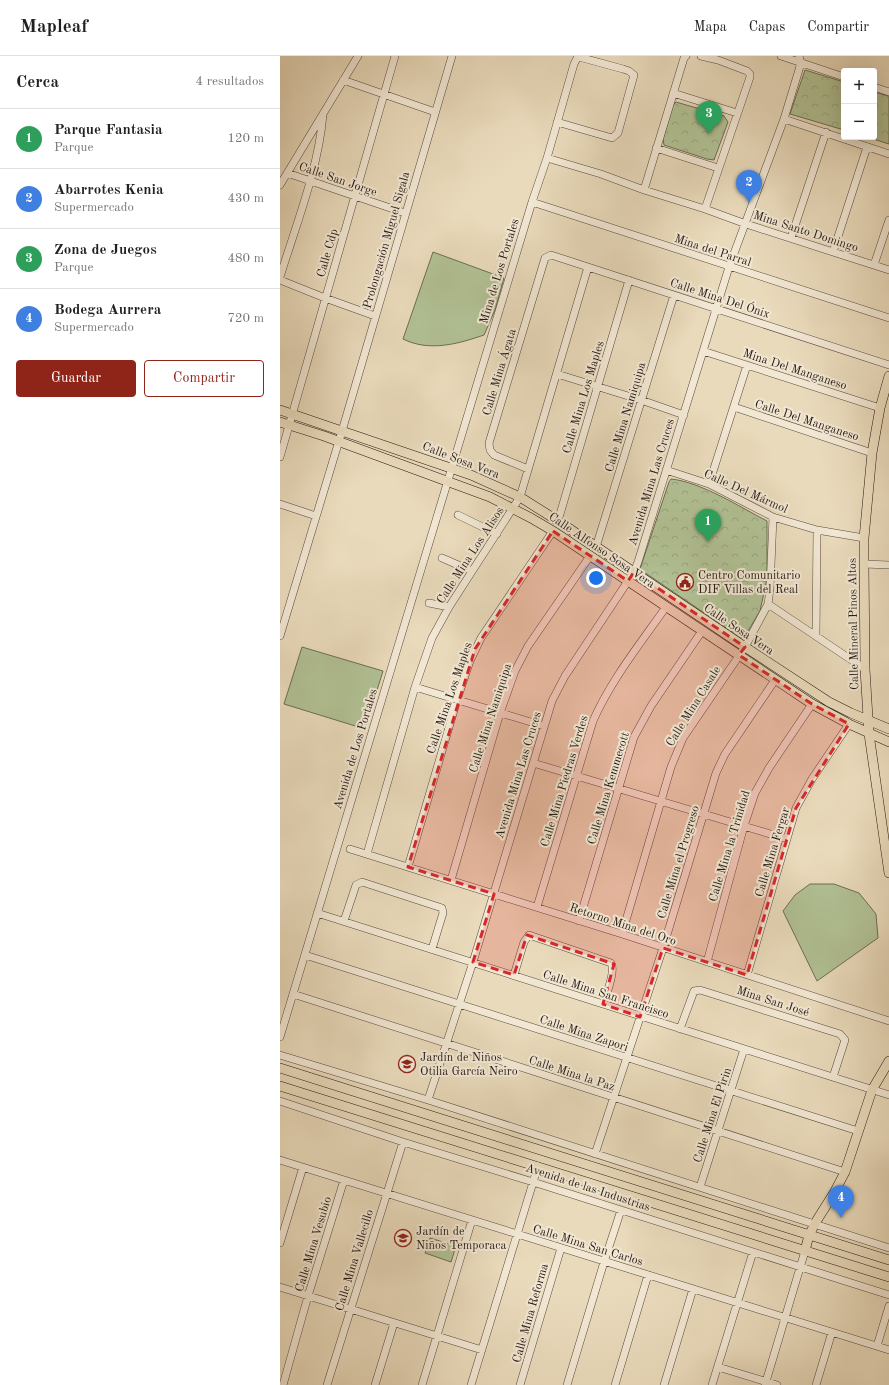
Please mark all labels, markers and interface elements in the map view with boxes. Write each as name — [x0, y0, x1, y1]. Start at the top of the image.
text: Mapleaf — [20, 18, 88, 37]
text: Mapa — [694, 20, 727, 34]
text: Capas — [749, 20, 785, 34]
text: Compartir — [807, 20, 869, 34]
map controls — [841, 68, 877, 140]
button: + — [841, 68, 877, 104]
text: Cerca — [16, 74, 59, 91]
text: 4 resultados — [196, 75, 264, 88]
pin: 3 — [696, 101, 722, 134]
button: − — [841, 104, 877, 140]
text: Parque Fantasia — [54, 123, 163, 138]
text: 1 — [25, 132, 33, 145]
text: 120 m — [227, 132, 264, 145]
text: Parque — [54, 141, 93, 154]
street label: Calle San Jorge — [297, 161, 379, 199]
street label: Prolongación Miguel Sigala — [362, 170, 412, 310]
pin: 2 — [736, 170, 762, 203]
text: Abarrotes Kenia — [54, 183, 164, 198]
text: 2 — [25, 192, 33, 205]
text: 430 m — [227, 192, 264, 205]
text: Supermercado — [54, 201, 134, 214]
street label: Mina Santo Domingo — [752, 209, 860, 255]
street label: Mina de Los Portales — [478, 217, 522, 325]
street label: Calle Cdp — [315, 228, 341, 279]
street label: Mina del Parral — [673, 233, 753, 269]
text: Zona de Juegos — [54, 243, 157, 258]
text: 3 — [25, 252, 33, 265]
text: 480 m — [227, 252, 264, 265]
text: Parque — [54, 261, 93, 274]
street label: Calle Mina Del Ónix — [668, 273, 772, 321]
text: Bodega Aurrera — [54, 303, 161, 318]
text: 4 — [25, 312, 33, 325]
text: 720 m — [227, 312, 264, 325]
text: Supermercado — [54, 321, 134, 334]
street label: Calle Mina Ágata — [478, 327, 519, 417]
street label: Calle Mina Los Maples — [561, 340, 607, 455]
street label: Mina Del Manganeso — [741, 347, 848, 392]
button: Guardar — [16, 360, 136, 397]
button: Compartir — [144, 360, 264, 397]
street label: Calle Mina Namiquipa — [604, 361, 648, 474]
street label: Calle Del Manganeso — [753, 398, 860, 443]
street label: Avenida Mina Las Cruces — [627, 417, 677, 547]
street label: Calle Sosa Vera — [420, 441, 501, 481]
street label: Calle Del Mármol — [702, 468, 789, 516]
street label: Calle Mina Los Alisos — [435, 505, 507, 606]
pin: 1 — [695, 509, 721, 542]
street label: Calle Alfonso Sosa Vera — [546, 511, 657, 591]
street label: Calle Mineral Pinos Altos — [847, 558, 861, 690]
your location — [586, 568, 606, 588]
place label: Centro Comunitario DIF Villas del Real — [698, 570, 800, 596]
public building icon: Centro Comunitario DIF Villas del Real — [675, 572, 695, 592]
street label: Calle Sosa Vera — [701, 602, 776, 658]
street label: Calle Mina Los Maples — [425, 641, 475, 756]
street label: Calle Mina Namiquipa — [468, 662, 514, 774]
street label: Calle Mina Casale — [664, 664, 724, 749]
street label: Avenida de Los Portales — [332, 688, 380, 811]
street label: Avenida Mina Las Cruces — [494, 710, 544, 840]
street label: Calle Mina Piedras Verdes — [539, 714, 591, 848]
street label: Calle Mina Kemmecott — [586, 731, 632, 846]
street label: Calle Mina la Trinidad — [707, 789, 753, 903]
street label: Calle Mina el Progreso — [656, 804, 702, 920]
street label: Calle Mina Fergar — [754, 806, 792, 899]
street label: Retorno Mina del Oro — [568, 902, 678, 948]
street label: Calle Mina San Francisco — [541, 969, 670, 1021]
street label: Mina San José — [735, 985, 811, 1019]
street label: Calle Mina Zapori — [538, 1014, 630, 1054]
place label: Jardín de Niños Otilia García Neiro — [420, 1052, 518, 1078]
school or university icon: Jardín de Niños Otilia García Neiro — [397, 1054, 417, 1074]
street label: Calle Mina la Paz — [527, 1054, 616, 1094]
street label: Calle Mina El Pirin — [692, 1066, 734, 1164]
street label: Avenida de las Industrias — [524, 1162, 652, 1214]
pin: 4 — [828, 1185, 854, 1218]
street label: Calle Mina Vesubio — [294, 1195, 334, 1293]
street label: Calle Mina Vallecillo — [334, 1208, 376, 1313]
street label: Calle Mina San Carlos — [531, 1223, 644, 1268]
place label: Jardín de Niños Temporaca — [416, 1226, 507, 1252]
school or university icon: Jardín de Niños Temporaca — [393, 1228, 413, 1248]
street label: Calle Mina Reforma — [511, 1262, 551, 1364]

